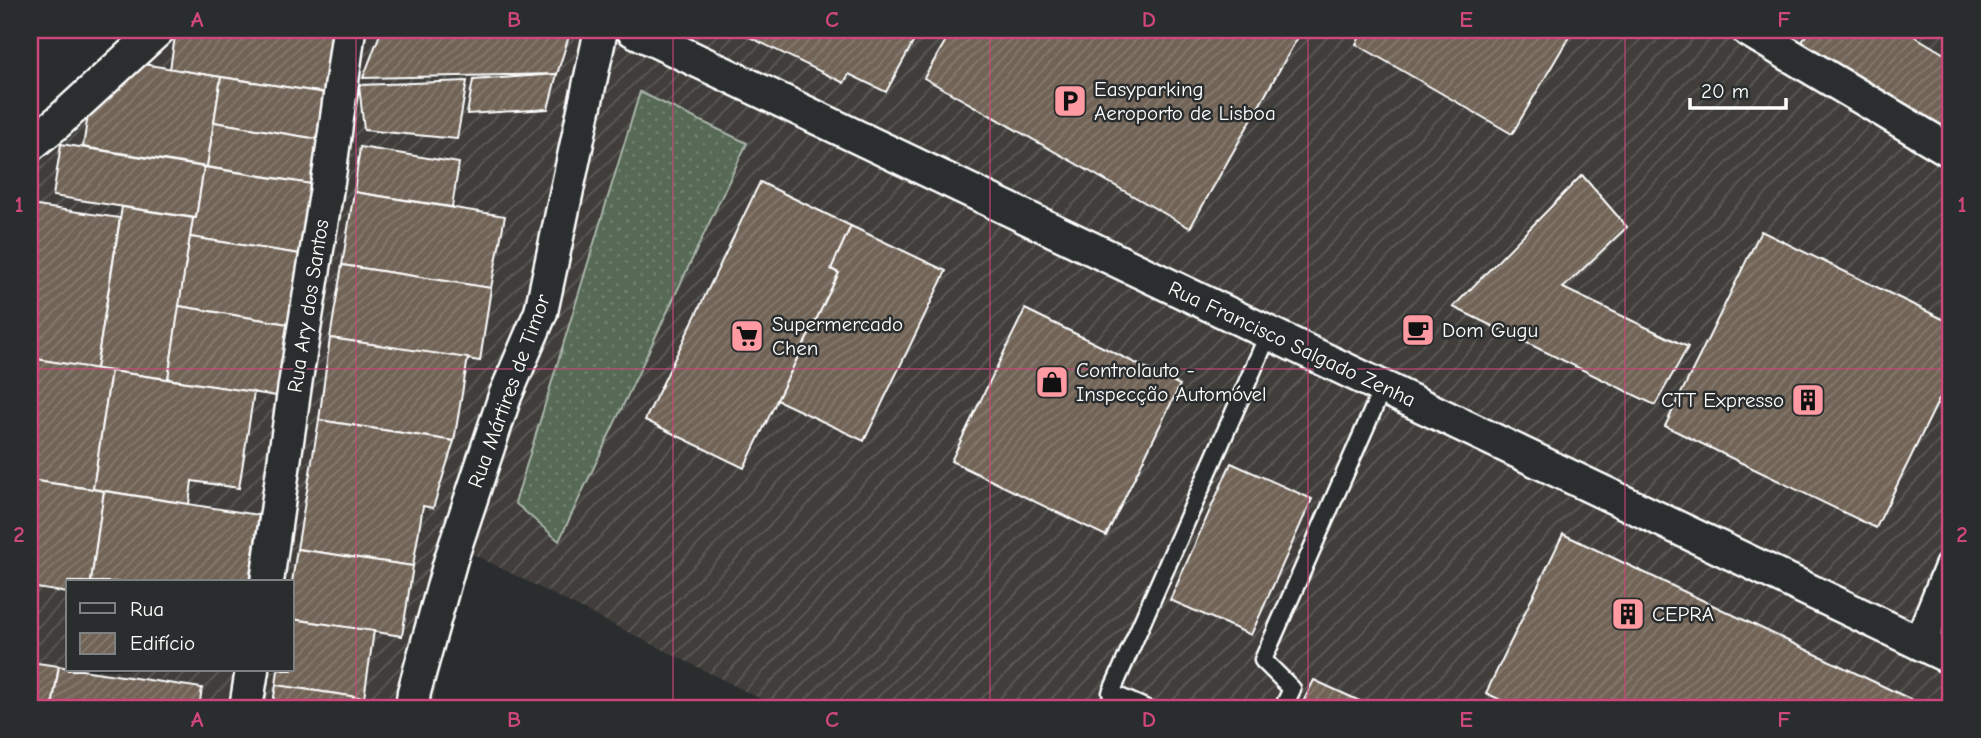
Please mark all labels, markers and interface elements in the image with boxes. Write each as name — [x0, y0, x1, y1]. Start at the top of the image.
text: A — [191, 6, 204, 33]
text: B — [507, 6, 521, 33]
text: C — [825, 6, 839, 33]
text: D — [1142, 6, 1156, 33]
text: E — [1459, 6, 1473, 33]
text: F — [1777, 6, 1791, 33]
scale bar — [1690, 66, 1787, 110]
place label: Easyparking Aeroporto de Lisboa — [1094, 77, 1276, 125]
text: 20 m — [1701, 79, 1749, 103]
parking icon: Easyparking Aeroporto de Lisboa — [1051, 82, 1089, 120]
text: 1 — [14, 191, 24, 218]
text: 1 — [1957, 191, 1967, 218]
street label: Rua Ary dos Santos — [282, 218, 334, 394]
street label: Rua Francisco Salgado Zenha — [1165, 276, 1419, 412]
street label: Rua Mártires de Timor — [463, 290, 555, 491]
cafe icon: Dom Gugu — [1399, 311, 1437, 349]
place label: Supermercado Chen — [772, 312, 903, 360]
supermarket icon: Supermercado Chen — [728, 317, 766, 355]
place label: Dom Gugu — [1442, 318, 1538, 342]
place label: Controlauto - Inspecção Automóvel — [1076, 358, 1267, 406]
shop icon: Controlauto - Inspecção Automóvel — [1033, 363, 1071, 401]
building icon: CTT Expresso — [1789, 381, 1827, 419]
place label: CTT Expresso — [1661, 388, 1784, 412]
text: 2 — [13, 521, 25, 548]
text: 2 — [1956, 521, 1968, 548]
legend — [66, 580, 294, 672]
building icon: CEPRA — [1609, 595, 1647, 633]
text: Rua — [130, 597, 164, 621]
place label: CEPRA — [1652, 602, 1714, 626]
text: Edifício — [130, 631, 195, 655]
text: A — [191, 706, 204, 733]
text: B — [507, 706, 521, 733]
text: C — [825, 706, 839, 733]
text: D — [1142, 706, 1156, 733]
text: E — [1459, 706, 1473, 733]
text: F — [1777, 706, 1791, 733]

